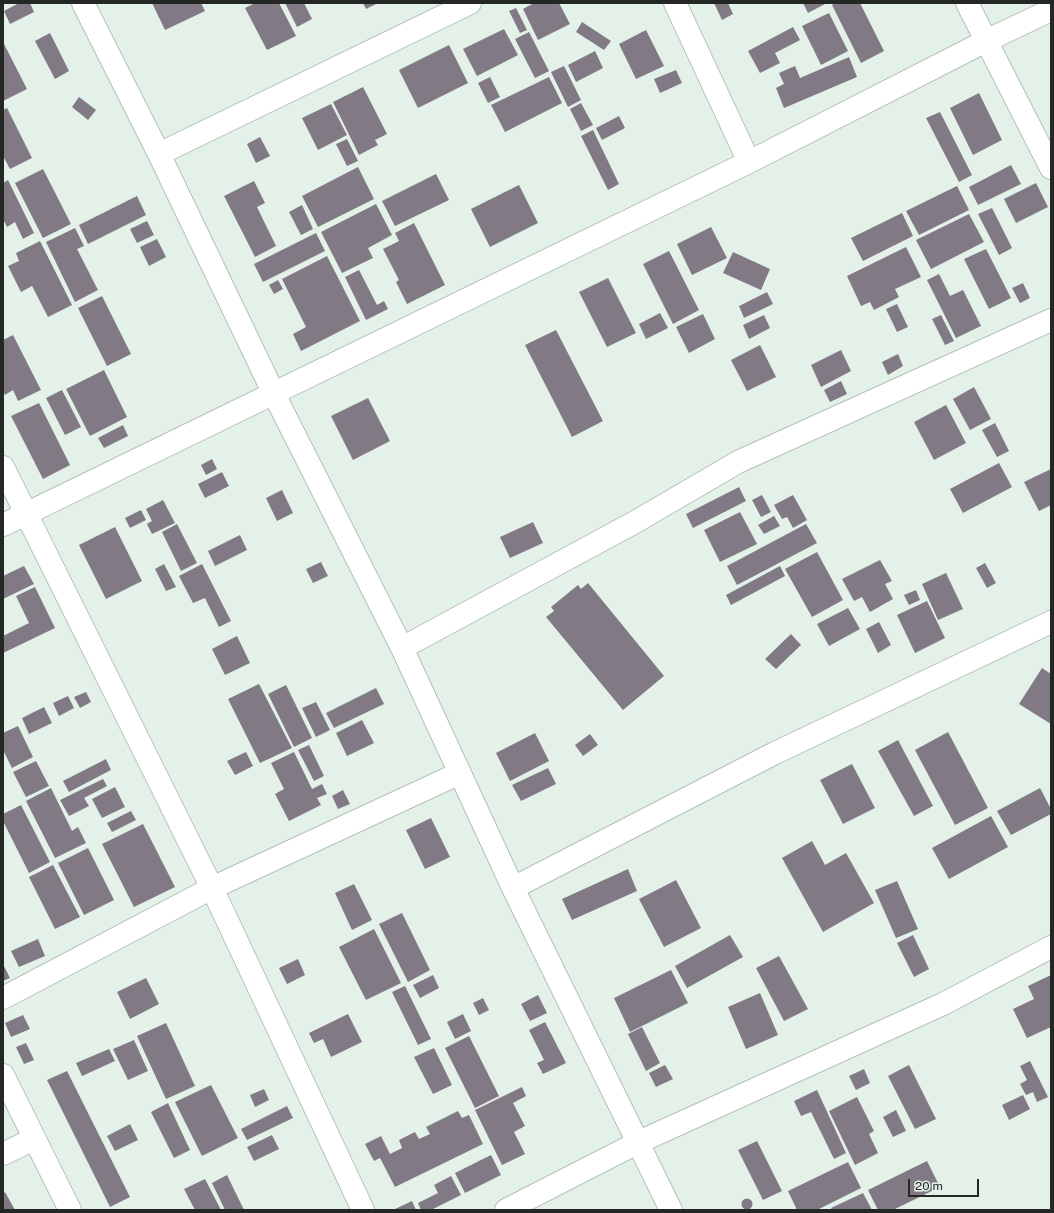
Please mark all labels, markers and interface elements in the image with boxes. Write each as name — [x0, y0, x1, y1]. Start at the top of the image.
scale bar — [910, 1171, 981, 1197]
text: 20 m — [915, 1179, 943, 1193]

